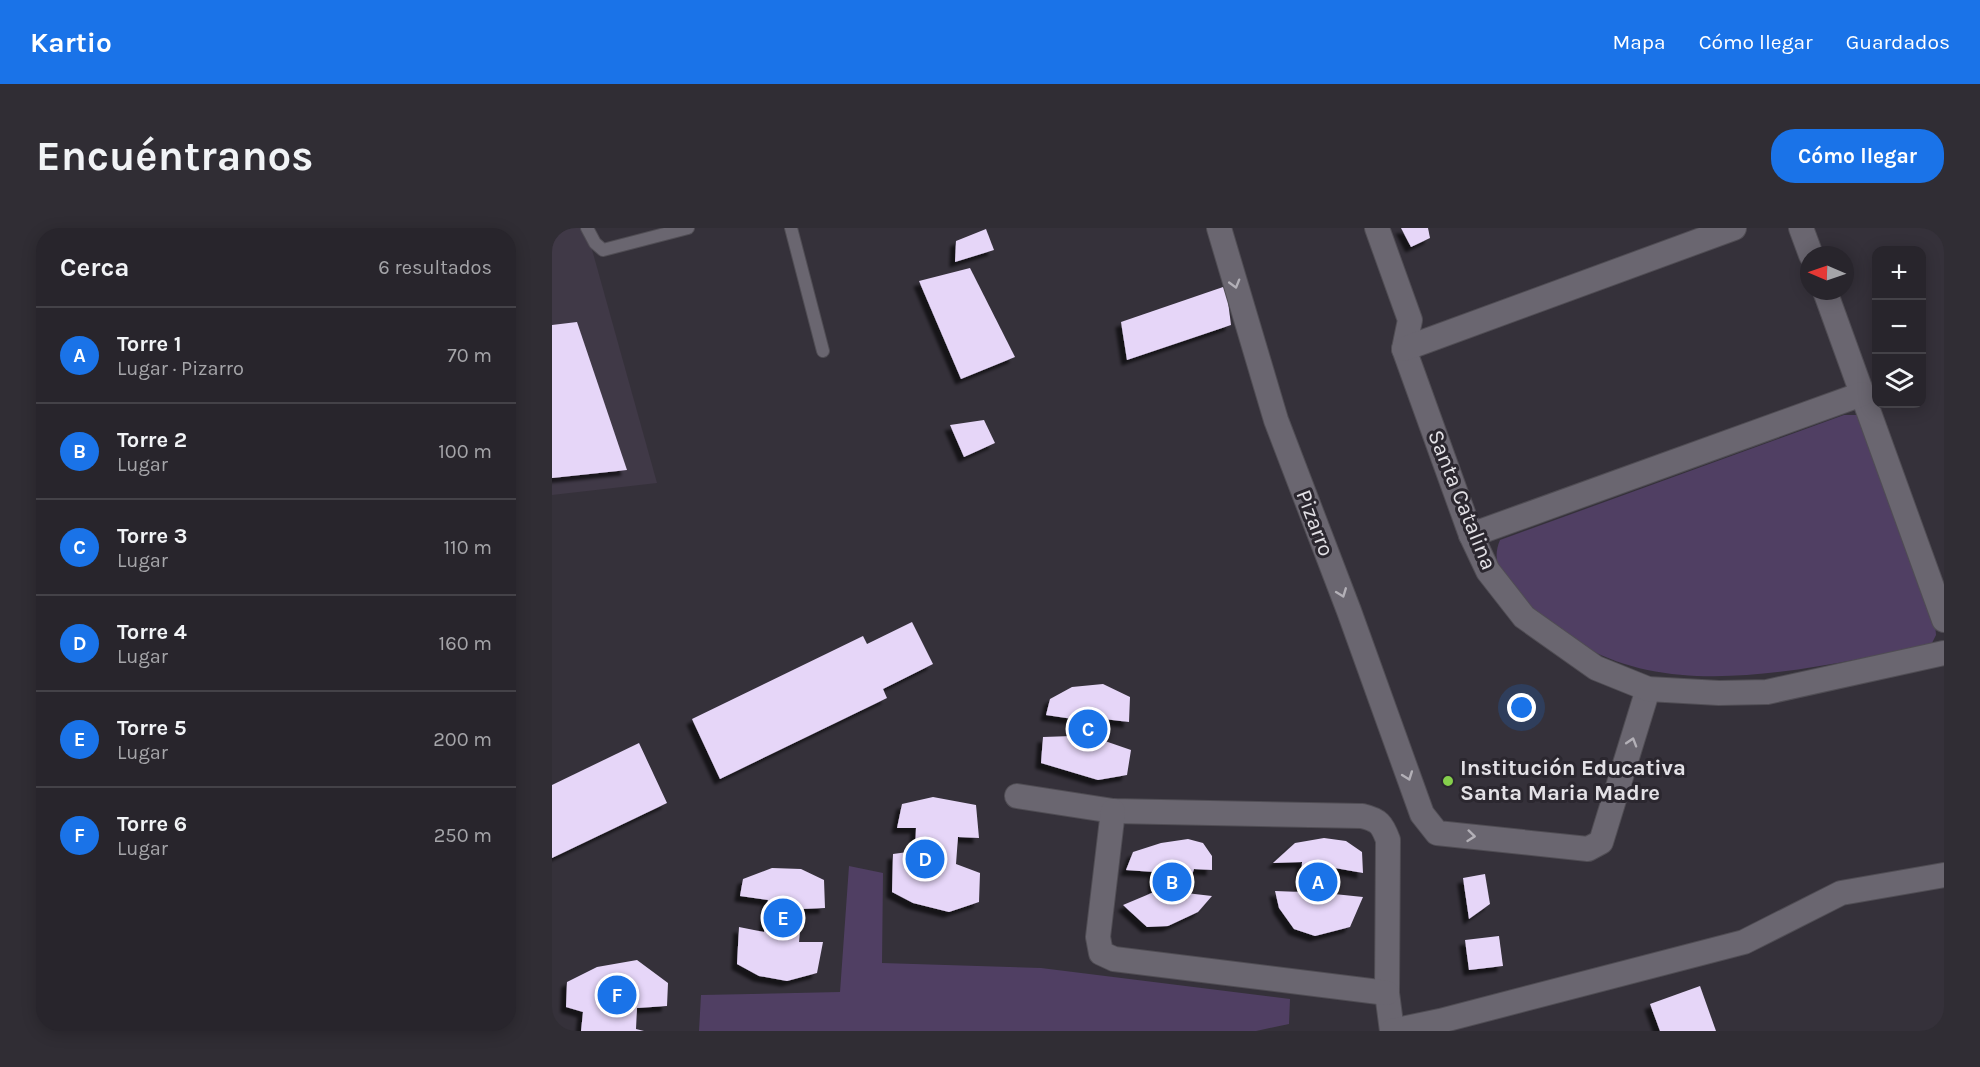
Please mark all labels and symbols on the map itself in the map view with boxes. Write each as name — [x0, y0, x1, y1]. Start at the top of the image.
north arrow — [1800, 246, 1854, 300]
one-way arrow — [1228, 278, 1240, 289]
street label: Santa Catalina — [1422, 426, 1502, 574]
street label: Pizarro — [1290, 486, 1340, 560]
one-way arrow — [1335, 587, 1347, 598]
your location — [1507, 693, 1536, 722]
pin: C — [1068, 706, 1108, 752]
one-way arrow — [1625, 737, 1637, 748]
place label: Institución Educativa Santa Maria Madre — [1460, 755, 1686, 806]
one-way arrow — [1401, 770, 1413, 781]
marker: Institución Educativa Santa Maria Madre — [1441, 774, 1455, 788]
one-way arrow — [1467, 829, 1476, 842]
pin: D — [906, 836, 944, 882]
pin: B — [1152, 860, 1192, 904]
pin: A — [1298, 860, 1338, 904]
pin: E — [764, 896, 802, 940]
pin: F — [598, 972, 636, 1017]

